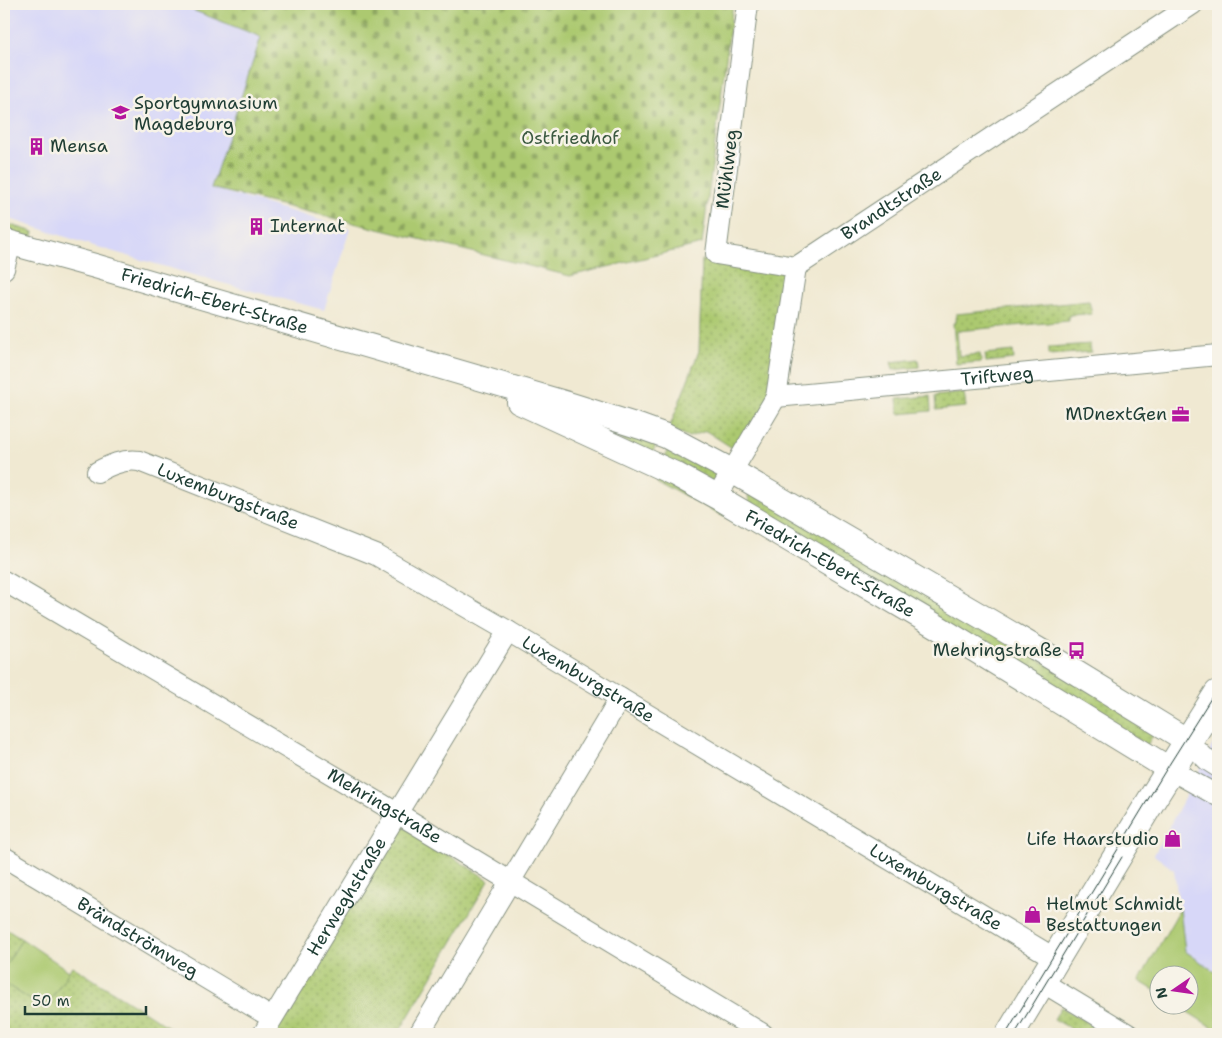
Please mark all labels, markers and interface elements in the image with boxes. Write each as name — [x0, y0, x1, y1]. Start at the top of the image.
place label: Sportgymnasium Magdeburg — [134, 91, 278, 136]
school or university icon: Sportgymnasium Magdeburg — [110, 103, 130, 123]
park label: Ostfriedhof — [521, 126, 619, 150]
street label: Mühlweg — [710, 128, 744, 210]
place label: Mensa — [50, 134, 108, 158]
building icon: Mensa — [26, 136, 46, 156]
street label: Brandtstraße — [836, 162, 946, 246]
place label: Internat — [270, 214, 345, 238]
building icon: Internat — [246, 216, 266, 236]
street label: Friedrich-Ebert-Straße — [118, 262, 311, 340]
street label: Triftweg — [960, 361, 1034, 391]
place label: MDnextGen — [1065, 402, 1167, 426]
office icon: MDnextGen — [1171, 404, 1191, 424]
street label: Luxemburgstraße — [154, 457, 303, 535]
street label: Friedrich-Ebert-Straße — [740, 504, 920, 623]
street label: Luxemburgstraße — [517, 630, 659, 728]
place label: Mehringstraße — [933, 638, 1062, 662]
bus stop icon: Mehringstraße — [1066, 640, 1086, 660]
street label: Mehringstraße — [323, 762, 446, 849]
place label: Life Haarstudio — [1026, 827, 1159, 851]
shop icon: Life Haarstudio — [1163, 829, 1183, 849]
street label: Herweghstraße — [301, 832, 392, 960]
street label: Luxemburgstraße — [865, 838, 1007, 936]
street label: Brändströmweg — [72, 892, 203, 983]
place label: Helmut Schmidt Bestattungen — [1046, 892, 1183, 937]
shop icon: Helmut Schmidt Bestattungen — [1022, 904, 1042, 924]
north arrow — [1150, 966, 1200, 1016]
scale bar — [25, 983, 146, 1015]
text: N — [1151, 985, 1171, 1000]
text: 50 m — [32, 991, 70, 1011]

